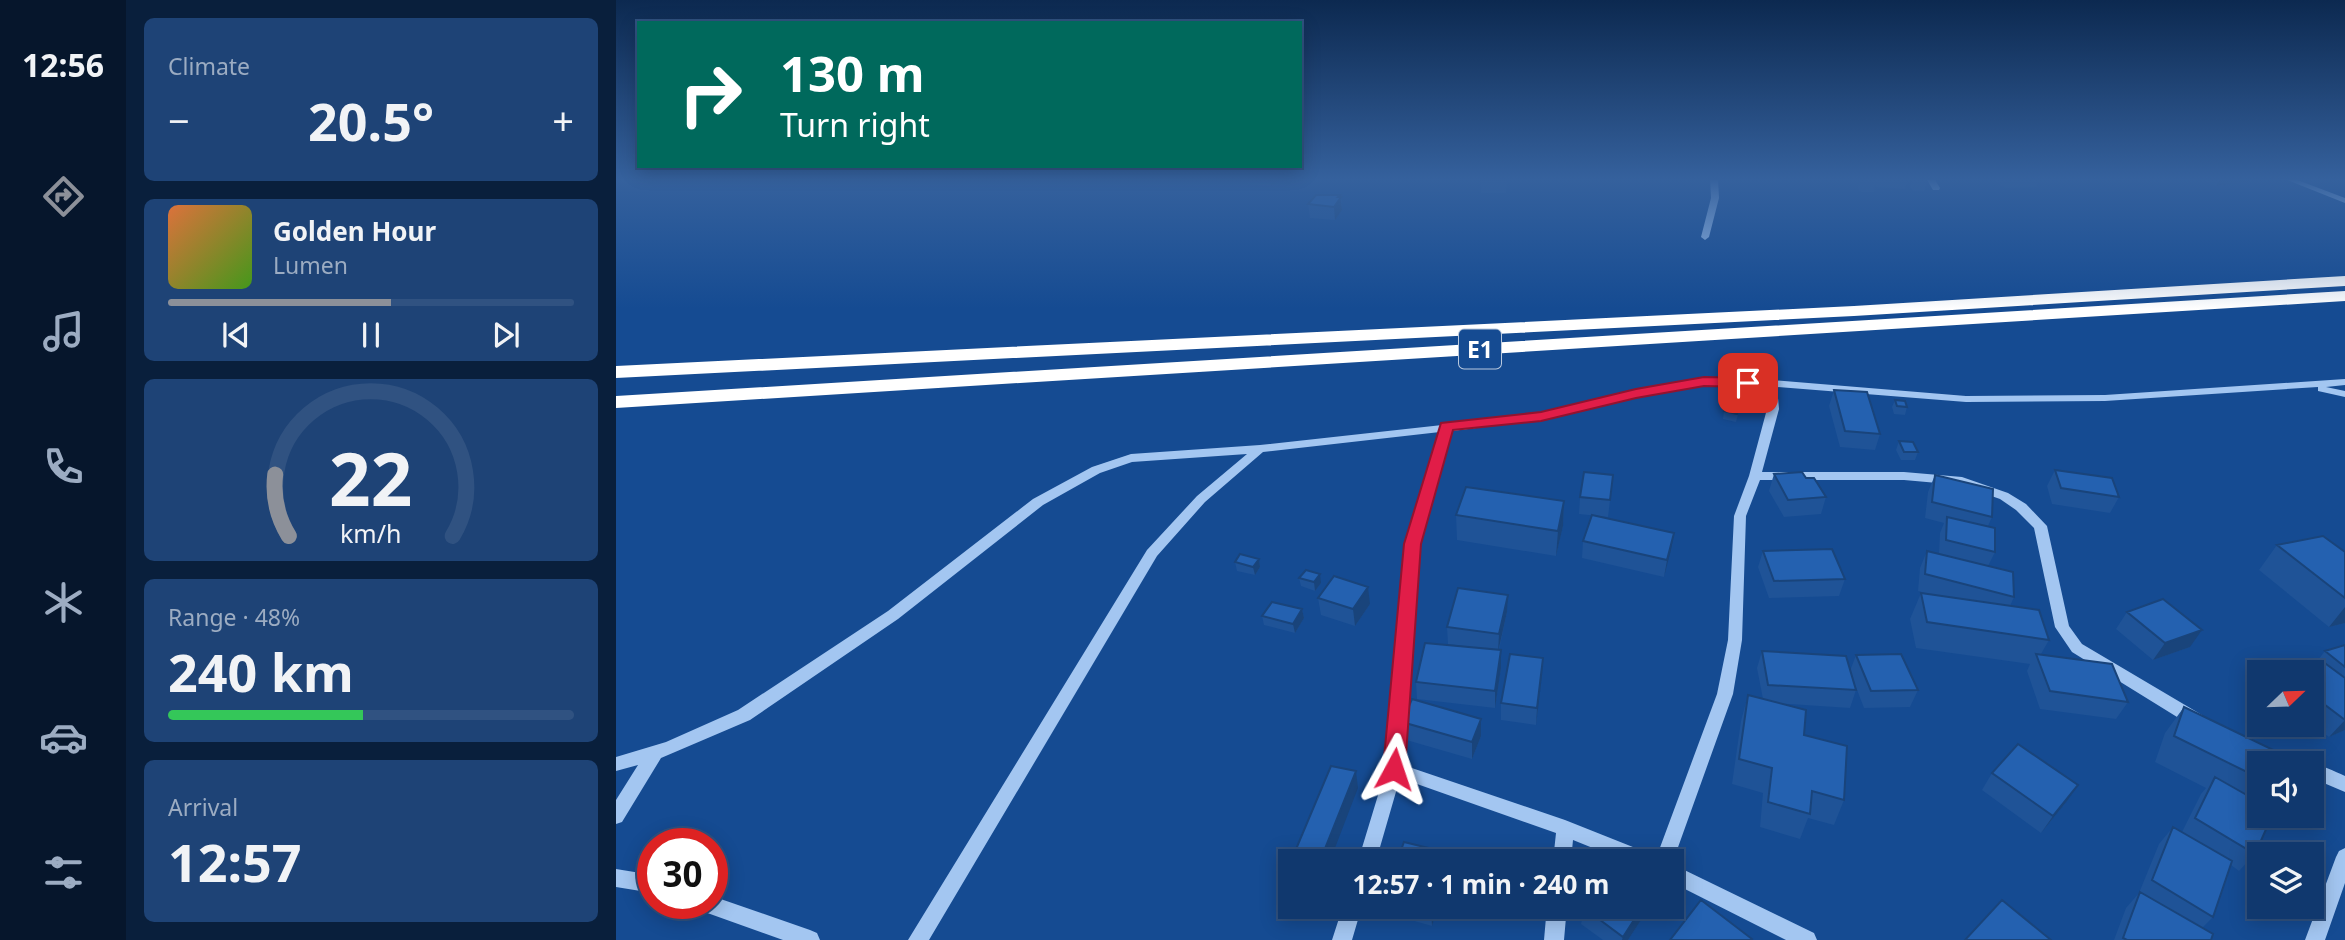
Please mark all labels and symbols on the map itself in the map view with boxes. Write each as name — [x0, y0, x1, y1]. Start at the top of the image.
road number: E1 — [1459, 330, 1501, 368]
pin — [1718, 353, 1778, 413]
north arrow — [2247, 660, 2324, 737]
position arrow — [1357, 732, 1431, 806]
speed limit sign: 30 — [637, 828, 728, 919]

